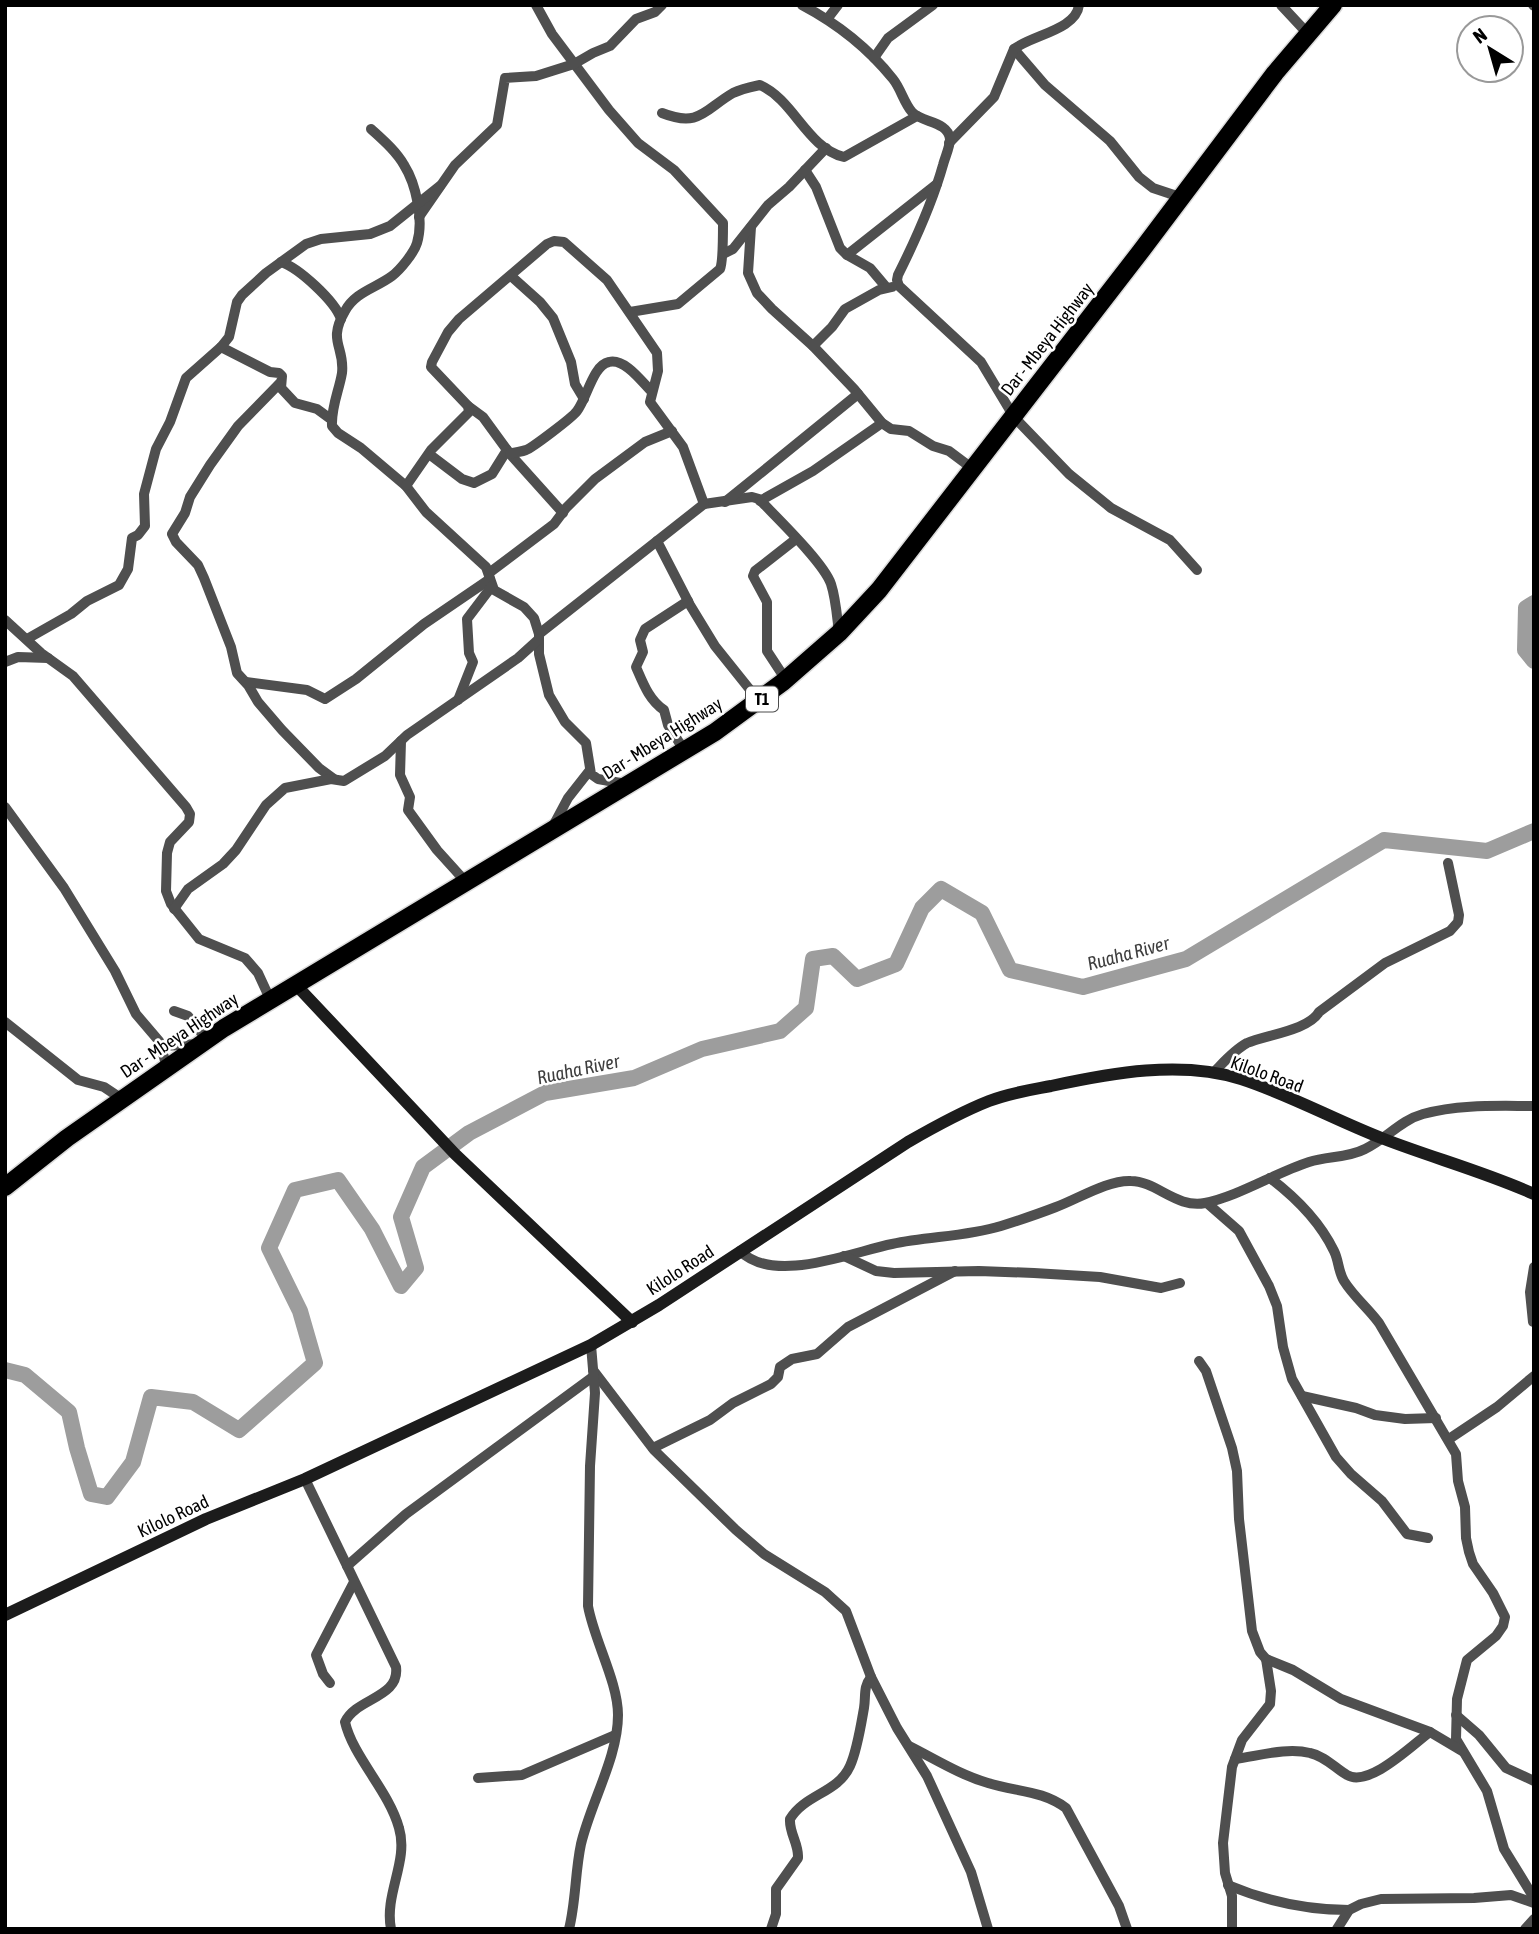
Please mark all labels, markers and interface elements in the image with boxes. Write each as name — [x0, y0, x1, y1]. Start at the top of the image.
north arrow — [1455, 14, 1525, 84]
text: N — [1469, 23, 1491, 48]
street label: Dar - Mbeya Highway — [996, 278, 1098, 400]
road number: T1 — [746, 686, 778, 712]
street label: Dar - Mbeya Highway — [598, 693, 726, 783]
water label: Ruaha River — [1085, 931, 1173, 974]
street label: Dar - Mbeya Highway — [116, 988, 242, 1082]
water label: Ruaha River — [535, 1049, 623, 1088]
street label: Kilolo Road — [1228, 1051, 1306, 1097]
street label: Kilolo Road — [642, 1241, 718, 1299]
street label: Kilolo Road — [134, 1490, 212, 1542]

